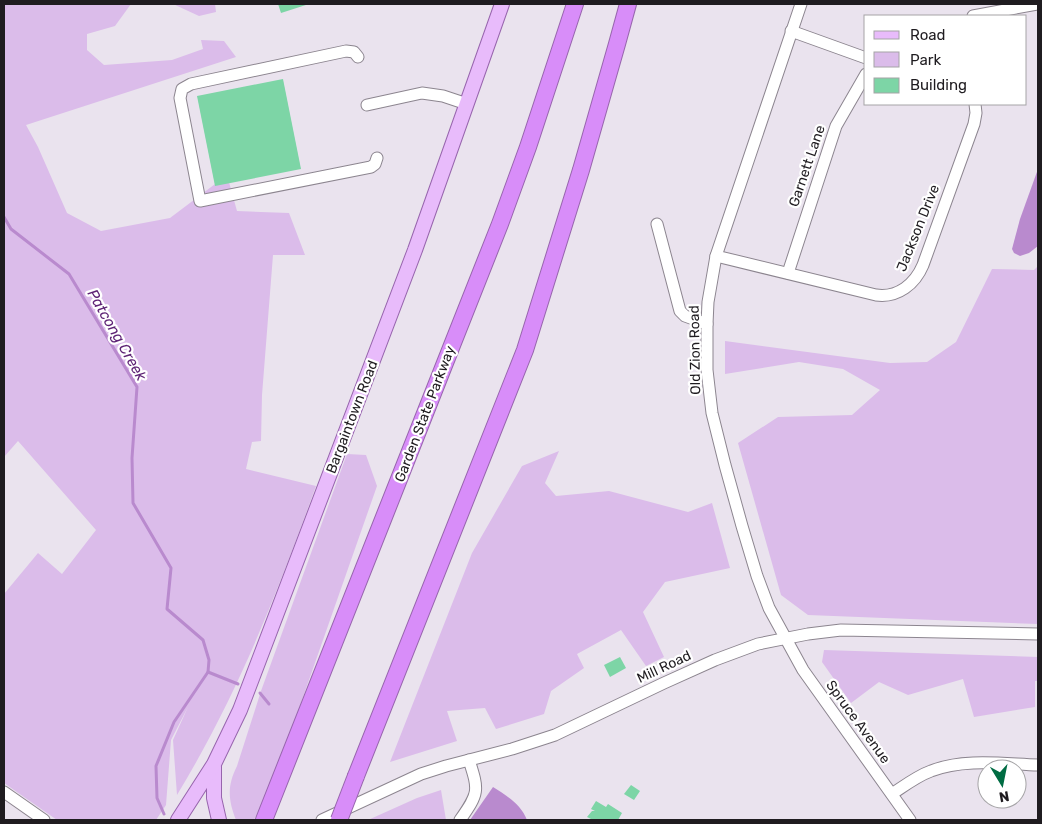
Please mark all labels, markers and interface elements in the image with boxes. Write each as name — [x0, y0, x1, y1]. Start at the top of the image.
legend — [864, 15, 1027, 105]
text: Road — [910, 26, 946, 44]
text: Park — [910, 51, 941, 69]
text: Building — [910, 76, 967, 94]
street label: Garnett Lane — [785, 123, 829, 209]
street label: Jackson Drive — [893, 182, 943, 274]
water label: Patcong Creek — [83, 286, 151, 384]
street label: Old Zion Road — [686, 305, 704, 395]
street label: Garden State Parkway — [391, 343, 459, 485]
street label: Bargaintown Road — [323, 358, 381, 476]
street label: Mill Road — [634, 647, 694, 687]
street label: Spruce Avenue — [822, 677, 894, 767]
north arrow — [977, 759, 1027, 809]
text: N — [998, 787, 1011, 806]

